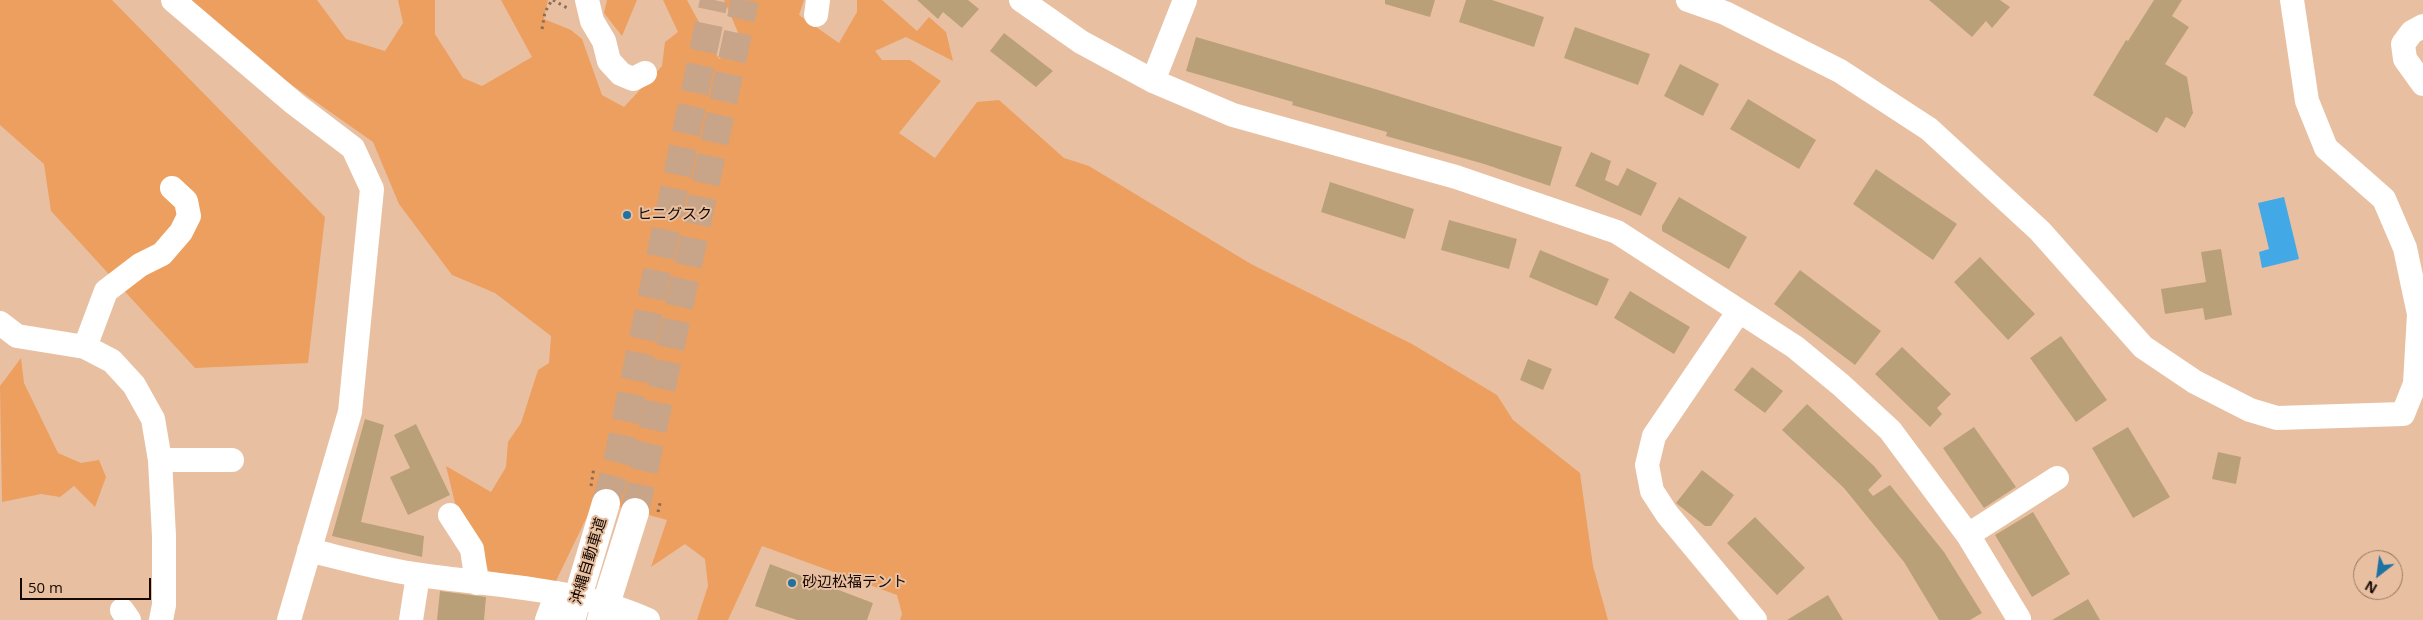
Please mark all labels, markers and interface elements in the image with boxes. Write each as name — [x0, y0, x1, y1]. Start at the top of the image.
place label: ヒニグスク — [637, 206, 712, 224]
marker: ヒニグスク — [621, 209, 633, 221]
street label: 沖縄自動車道 — [567, 515, 611, 607]
north arrow — [2353, 550, 2403, 600]
scale bar — [22, 568, 154, 600]
place label: 砂辺松福テント — [802, 574, 907, 592]
text: N — [2361, 576, 2380, 599]
text: 50 m — [28, 577, 63, 597]
marker: 砂辺松福テント — [786, 577, 798, 589]

